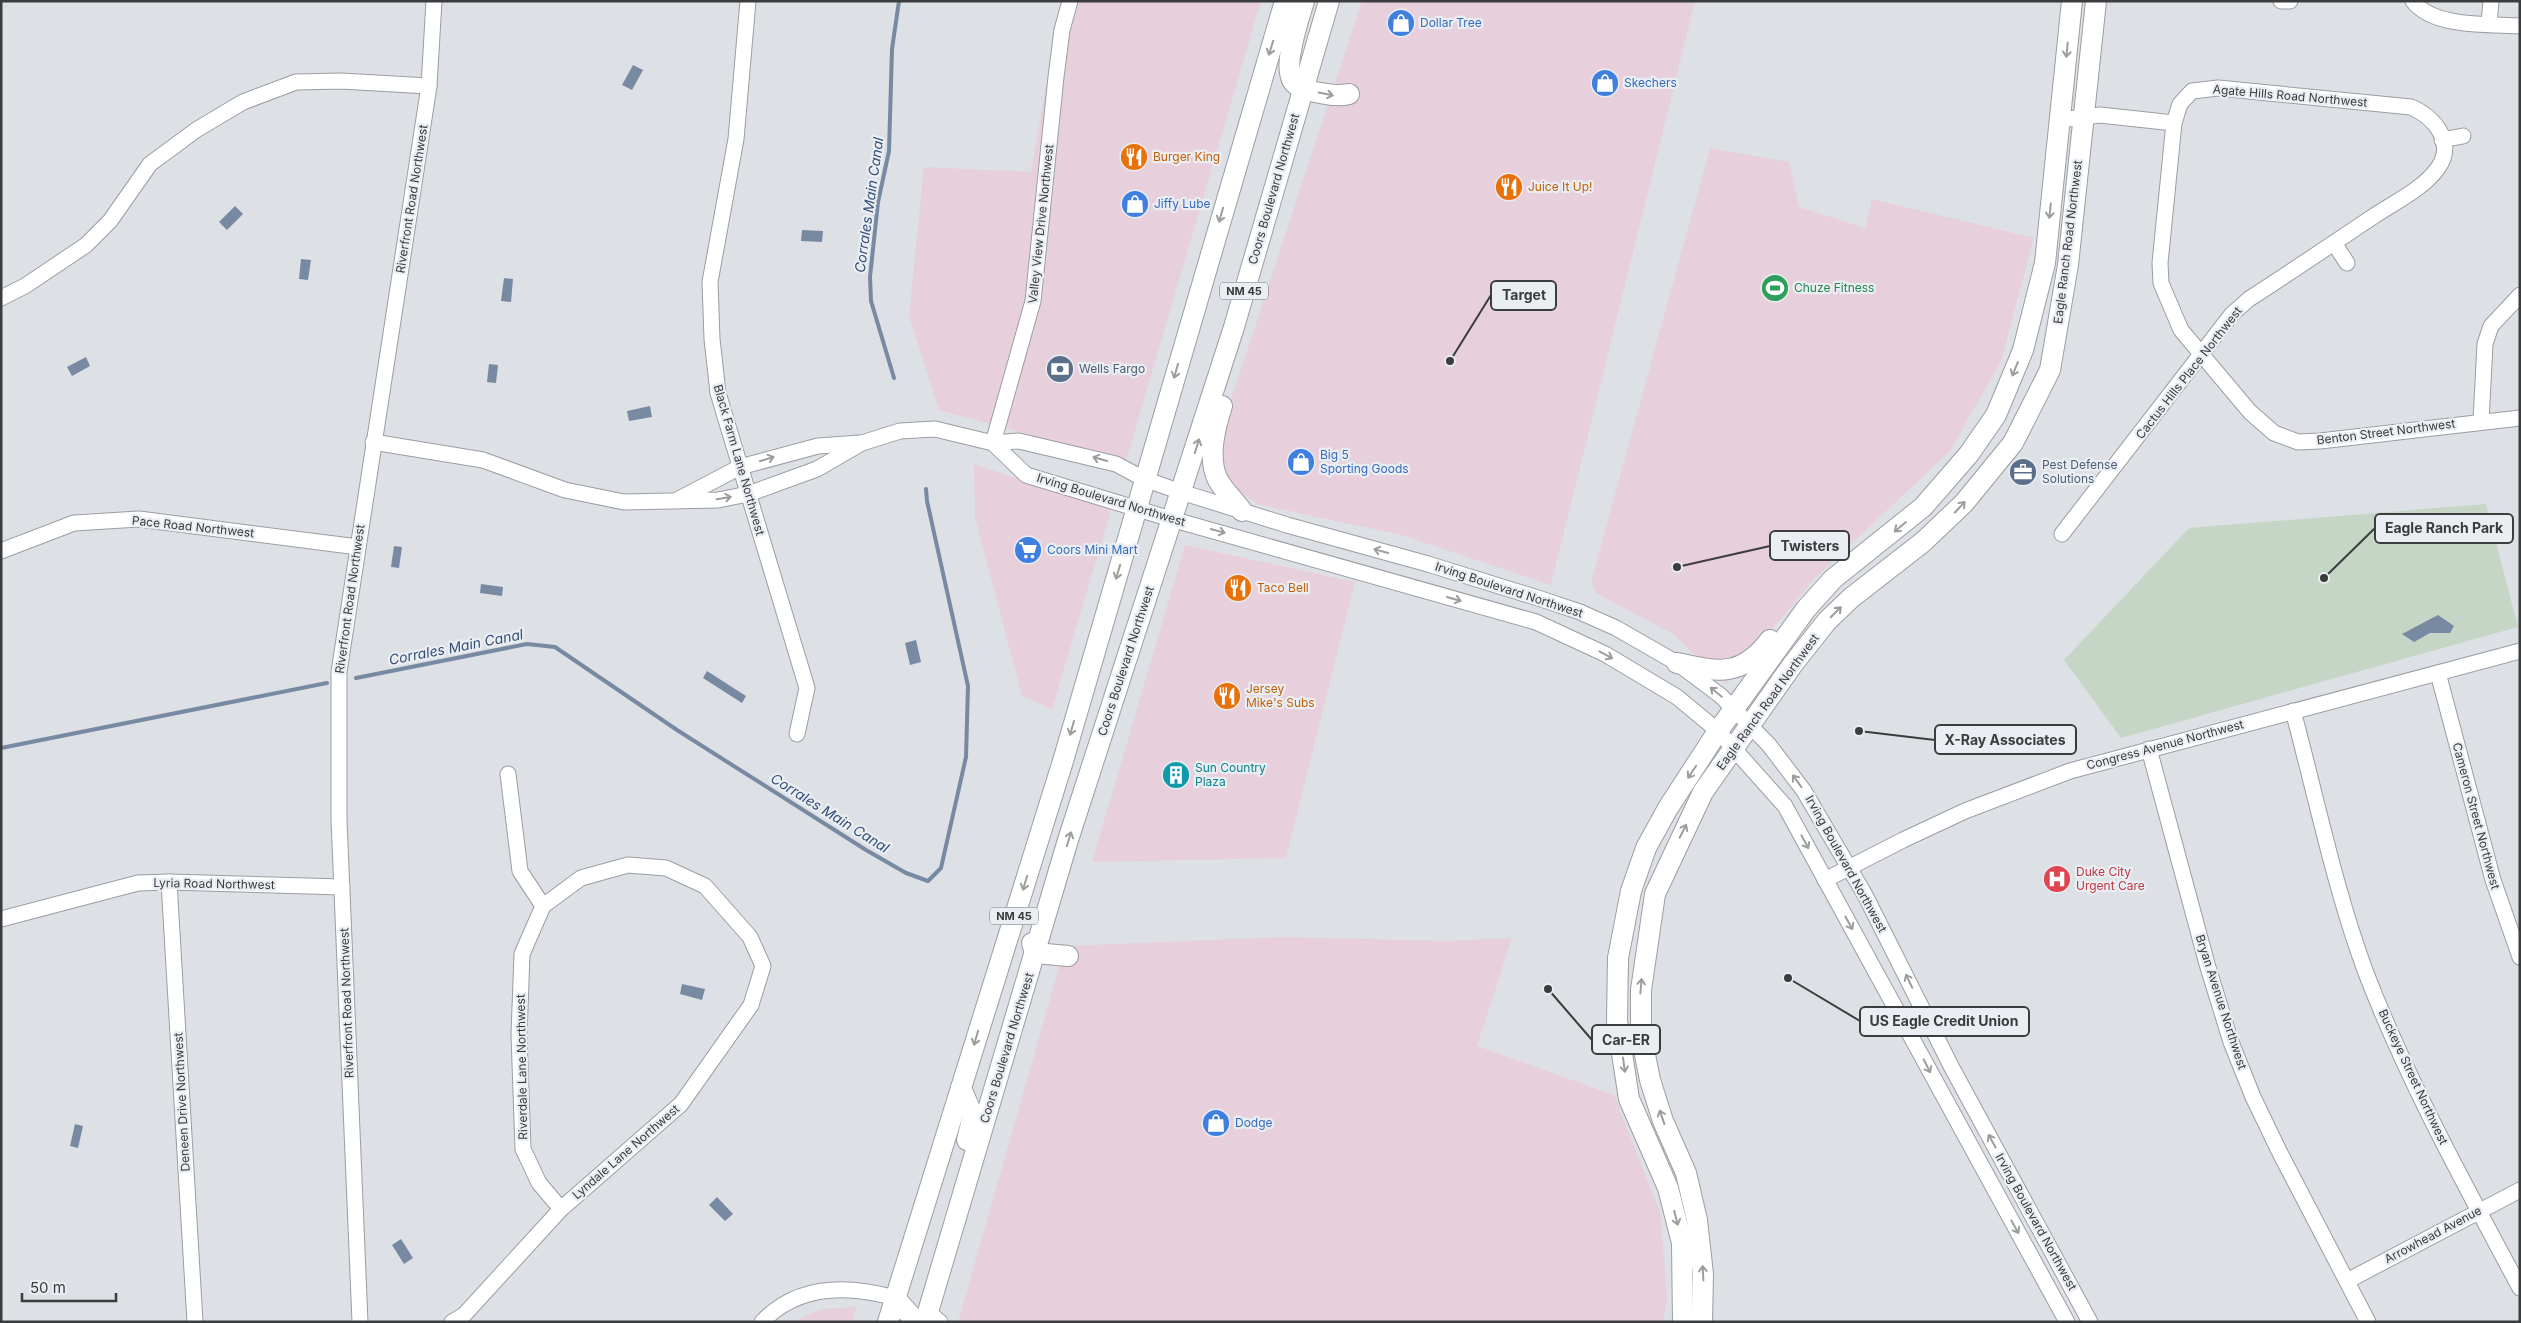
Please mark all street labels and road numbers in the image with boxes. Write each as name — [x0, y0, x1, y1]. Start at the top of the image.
street label: Agate Hills Road Northwest — [2212, 81, 2368, 110]
street label: Coors Boulevard Northwest — [1245, 112, 1302, 266]
street label: Riverfront Road Northwest — [392, 123, 431, 274]
street label: Valley View Drive Northwest — [1025, 143, 1056, 304]
street label: Eagle Ranch Road Northwest — [2050, 159, 2085, 325]
road number: NM 45 — [1220, 282, 1268, 300]
street label: Cactus Hills Place Northwest — [2132, 303, 2245, 442]
street label: Black Farm Lane Northwest — [711, 383, 768, 537]
street label: Benton Street Northwest — [2316, 416, 2456, 447]
street label: Irving Boulevard Northwest — [1035, 470, 1187, 529]
street label: Pace Road Northwest — [131, 513, 255, 540]
street label: Riverfront Road Northwest — [332, 523, 367, 674]
street label: Irving Boulevard Northwest — [1433, 559, 1585, 621]
street label: Coors Boulevard Northwest — [1094, 584, 1157, 738]
street label: Eagle Ranch Road Northwest — [1713, 631, 1822, 773]
street label: Congress Avenue Northwest — [2085, 716, 2245, 773]
street label: Cameron Street Northwest — [2450, 741, 2503, 891]
street label: Irving Boulevard Northwest — [1802, 793, 1890, 935]
street label: Lyria Road Northwest — [153, 875, 275, 892]
road number: NM 45 — [990, 908, 1038, 924]
street label: Riverfront Road Northwest — [336, 928, 357, 1078]
street label: Bryan Avenue Northwest — [2193, 933, 2250, 1071]
street label: Coors Boulevard Northwest — [976, 971, 1037, 1125]
street label: Riverdale Lane Northwest — [513, 994, 530, 1140]
street label: Buckeye Street Northwest — [2375, 1007, 2452, 1147]
street label: Deneen Drive Northwest — [170, 1032, 193, 1172]
street label: Lyndale Lane Northwest — [569, 1101, 682, 1202]
street label: Irving Boulevard Northwest — [1992, 1151, 2080, 1293]
street label: Arrowhead Avenue — [2382, 1203, 2484, 1267]

